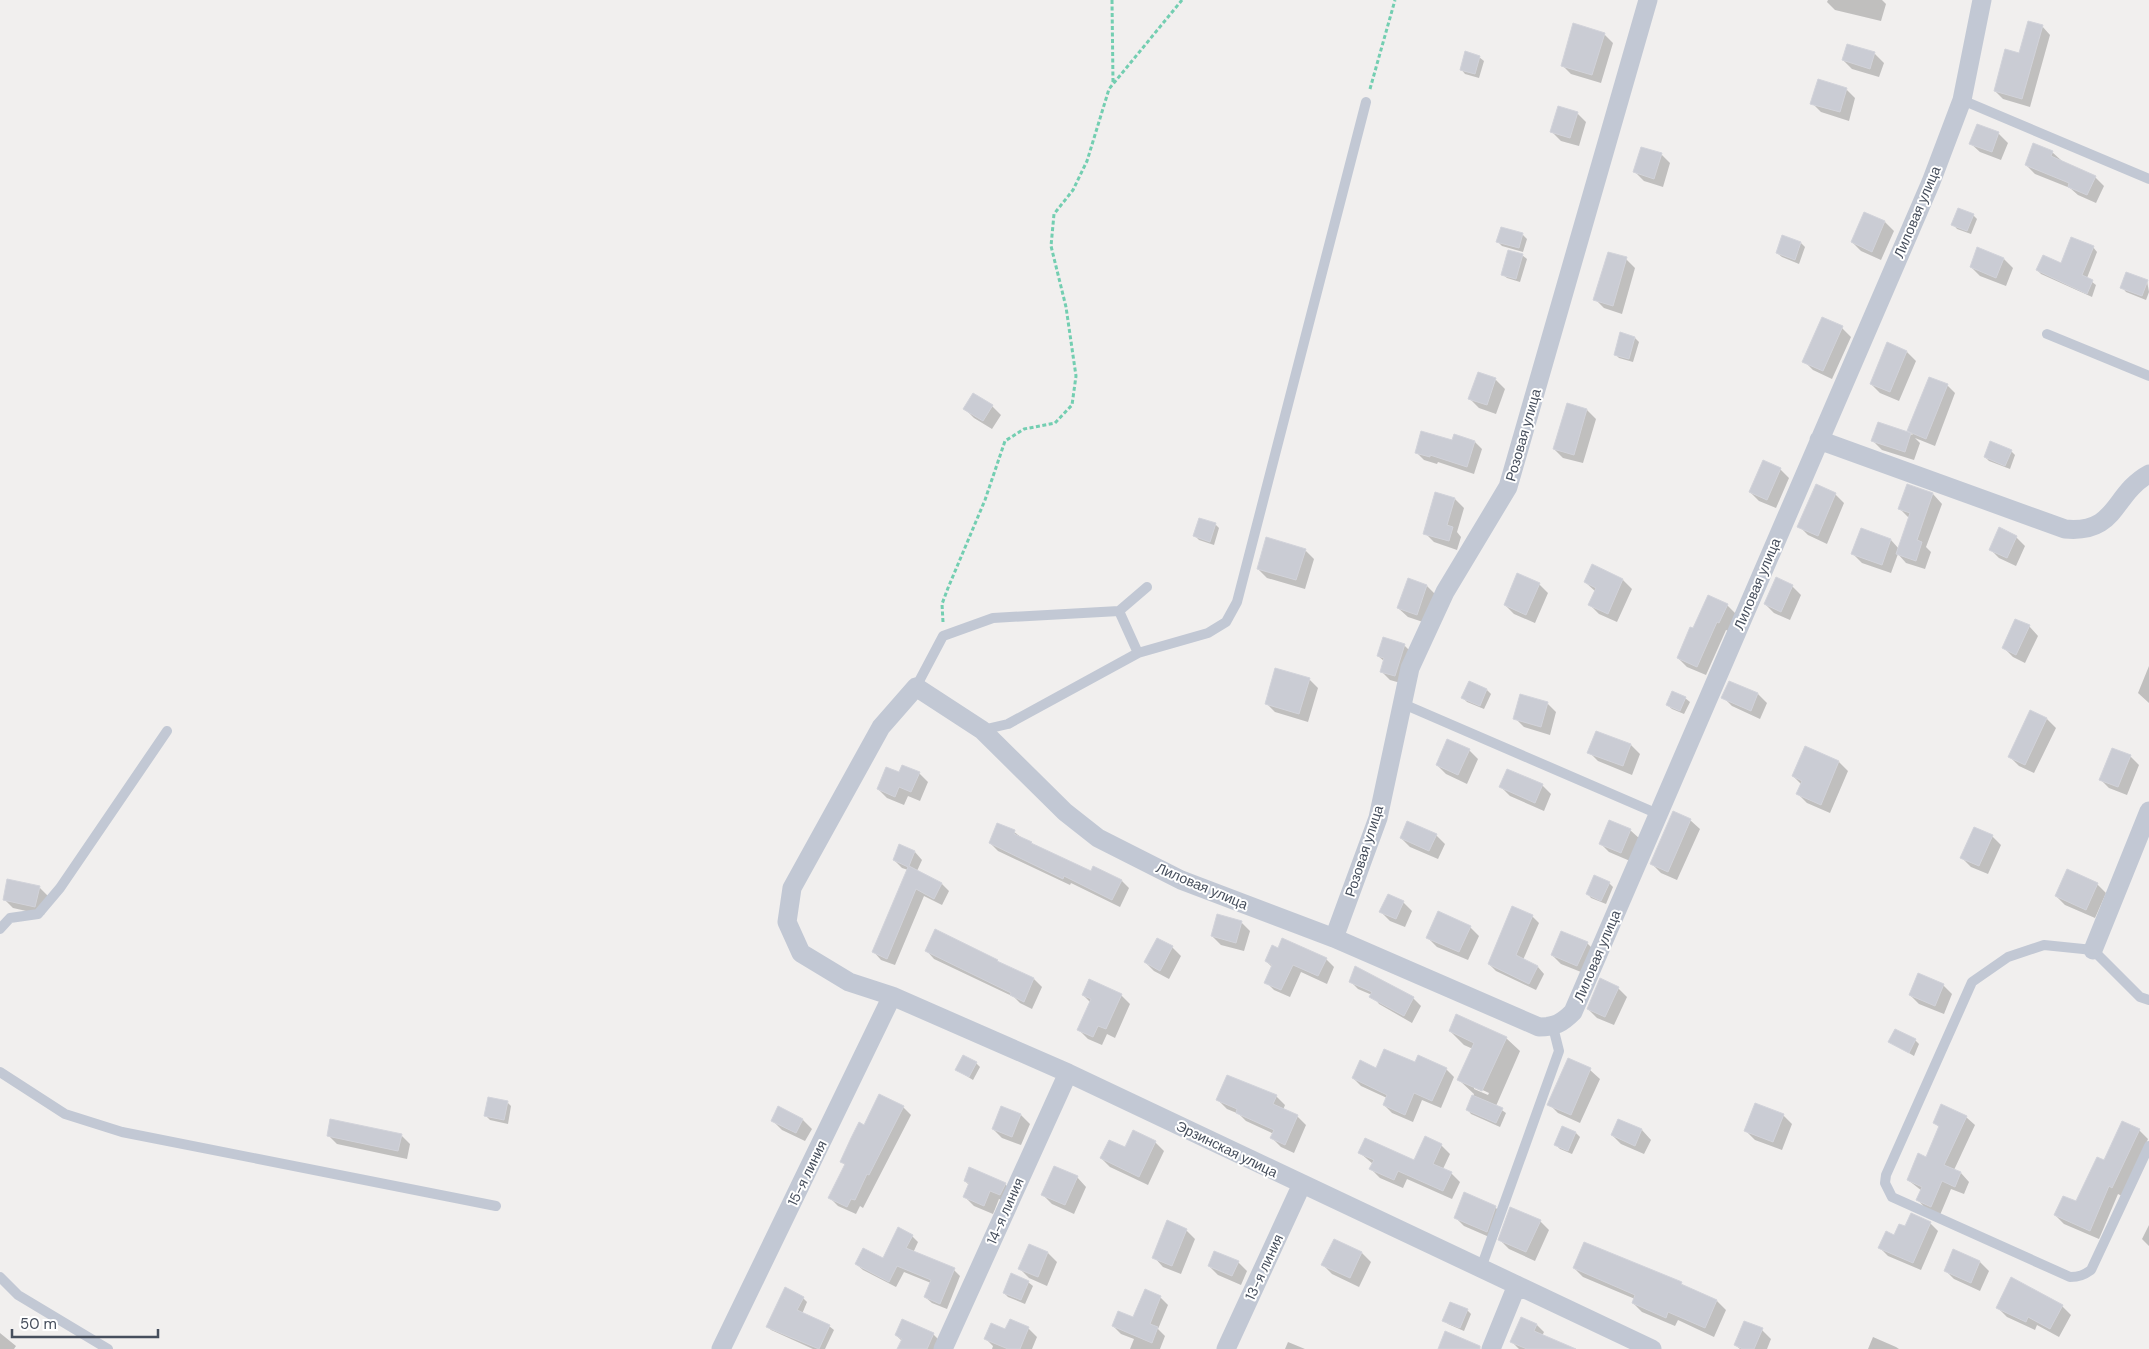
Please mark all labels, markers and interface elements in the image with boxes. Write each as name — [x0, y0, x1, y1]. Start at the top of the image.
street label: Лиловая улица — [1890, 163, 1945, 261]
street label: Розовая улица — [1501, 387, 1545, 483]
street label: Лиловая улица — [1730, 535, 1785, 633]
street label: Розовая улица — [1341, 803, 1387, 899]
street label: Лиловая улица — [1153, 859, 1251, 914]
street label: Лиловая улица — [1570, 907, 1625, 1005]
street label: Эрзинская улица — [1173, 1117, 1281, 1181]
street label: 15-я линия — [783, 1137, 831, 1209]
street label: 14-я линия — [982, 1175, 1028, 1247]
street label: 13-я линия — [1241, 1231, 1287, 1303]
scale bar — [12, 1306, 159, 1338]
text: 50 m — [20, 1314, 57, 1334]

